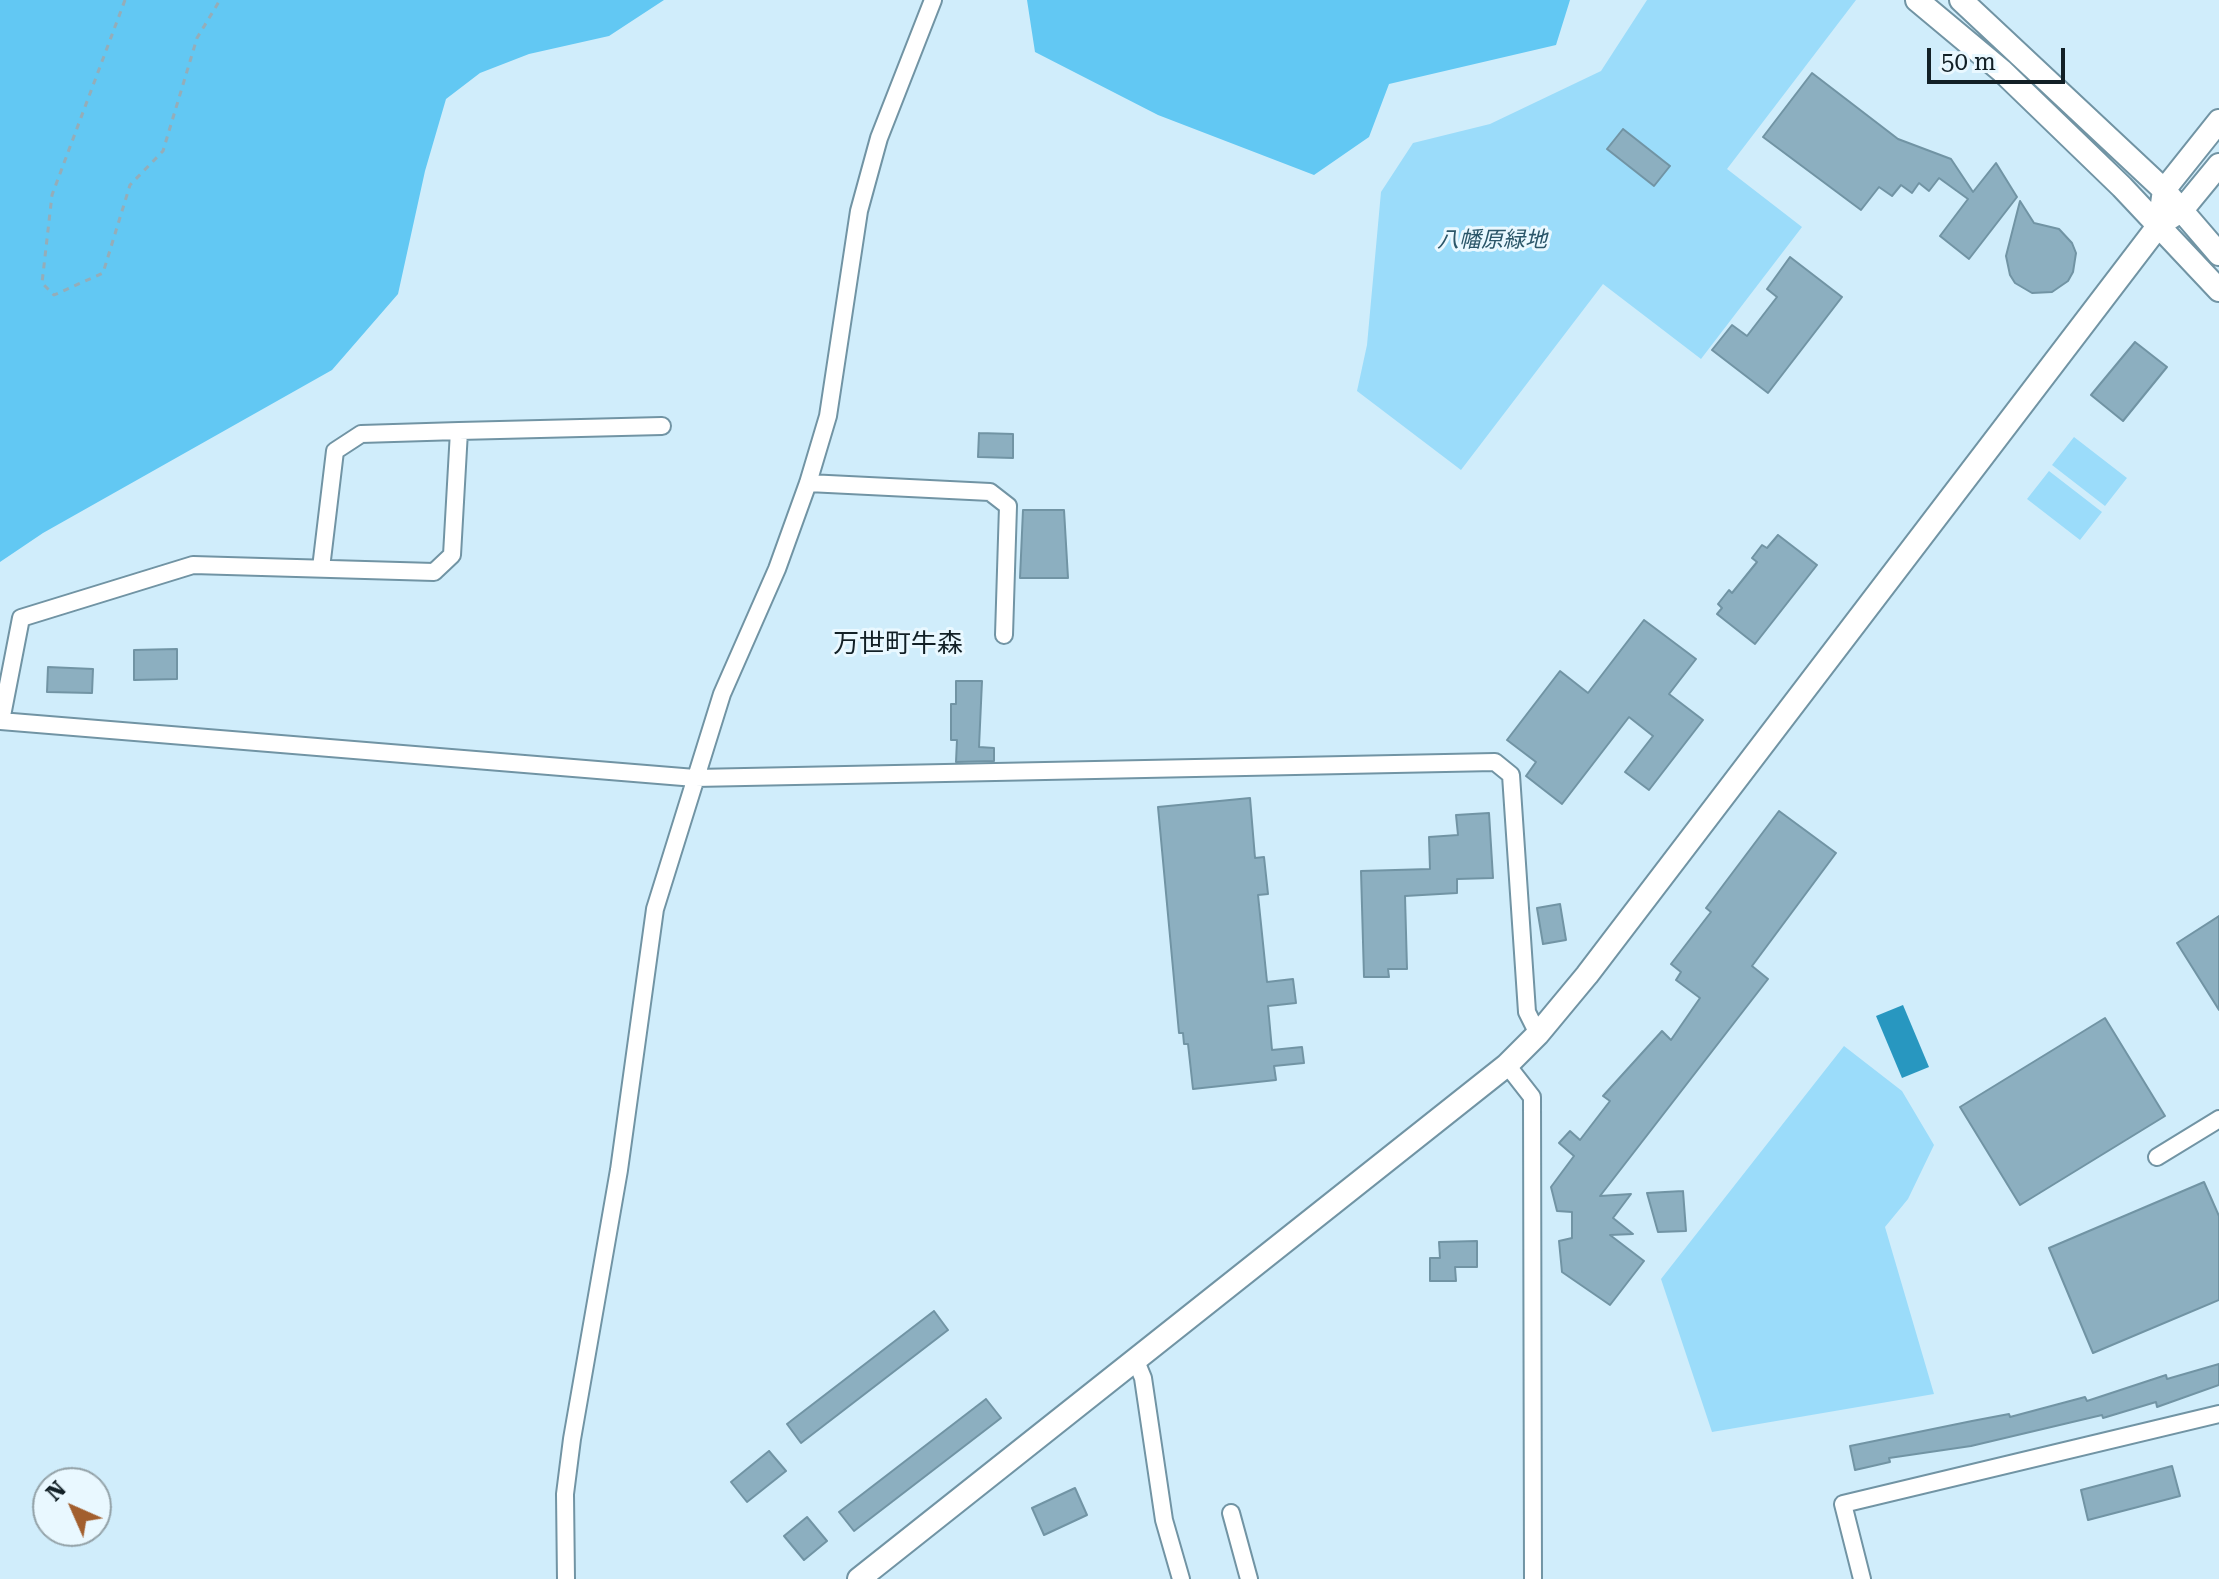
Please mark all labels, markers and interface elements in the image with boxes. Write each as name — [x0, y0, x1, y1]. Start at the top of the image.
scale bar — [1931, 32, 2069, 82]
text: 50 m — [1941, 48, 1996, 76]
park label: 八幡原緑地 — [1437, 228, 1547, 254]
district label: 万世町牛森 — [833, 628, 963, 660]
north arrow — [32, 1467, 112, 1547]
text: N — [41, 1476, 71, 1506]

